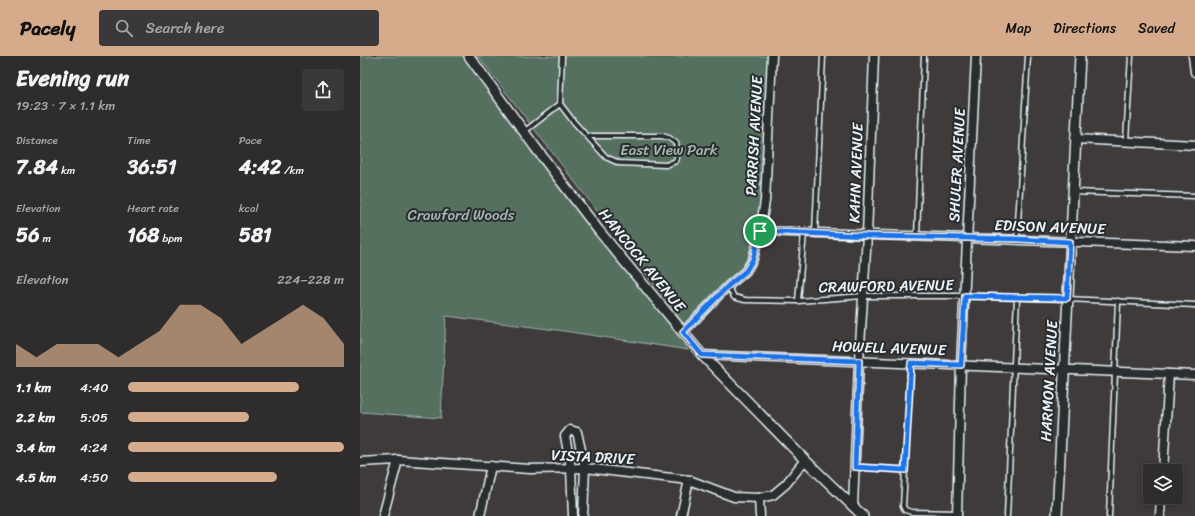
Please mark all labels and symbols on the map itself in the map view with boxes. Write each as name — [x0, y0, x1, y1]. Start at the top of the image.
street label: PARRISH AVENUE — [738, 74, 770, 196]
street label: SHULER AVENUE — [941, 106, 973, 223]
street label: KAHN AVENUE — [841, 121, 871, 223]
park label: East View Park — [620, 137, 718, 163]
park label: Crawford Woods — [408, 202, 515, 228]
street label: HANCOCK AVENUE — [592, 202, 693, 319]
street label: EDISON AVENUE — [994, 212, 1108, 242]
pin — [743, 214, 777, 248]
street label: CRAWFORD AVENUE — [818, 272, 955, 300]
street label: HARMON AVENUE — [1033, 318, 1065, 442]
street label: HOWELL AVENUE — [832, 333, 948, 363]
street label: VISTA DRIVE — [551, 442, 637, 472]

